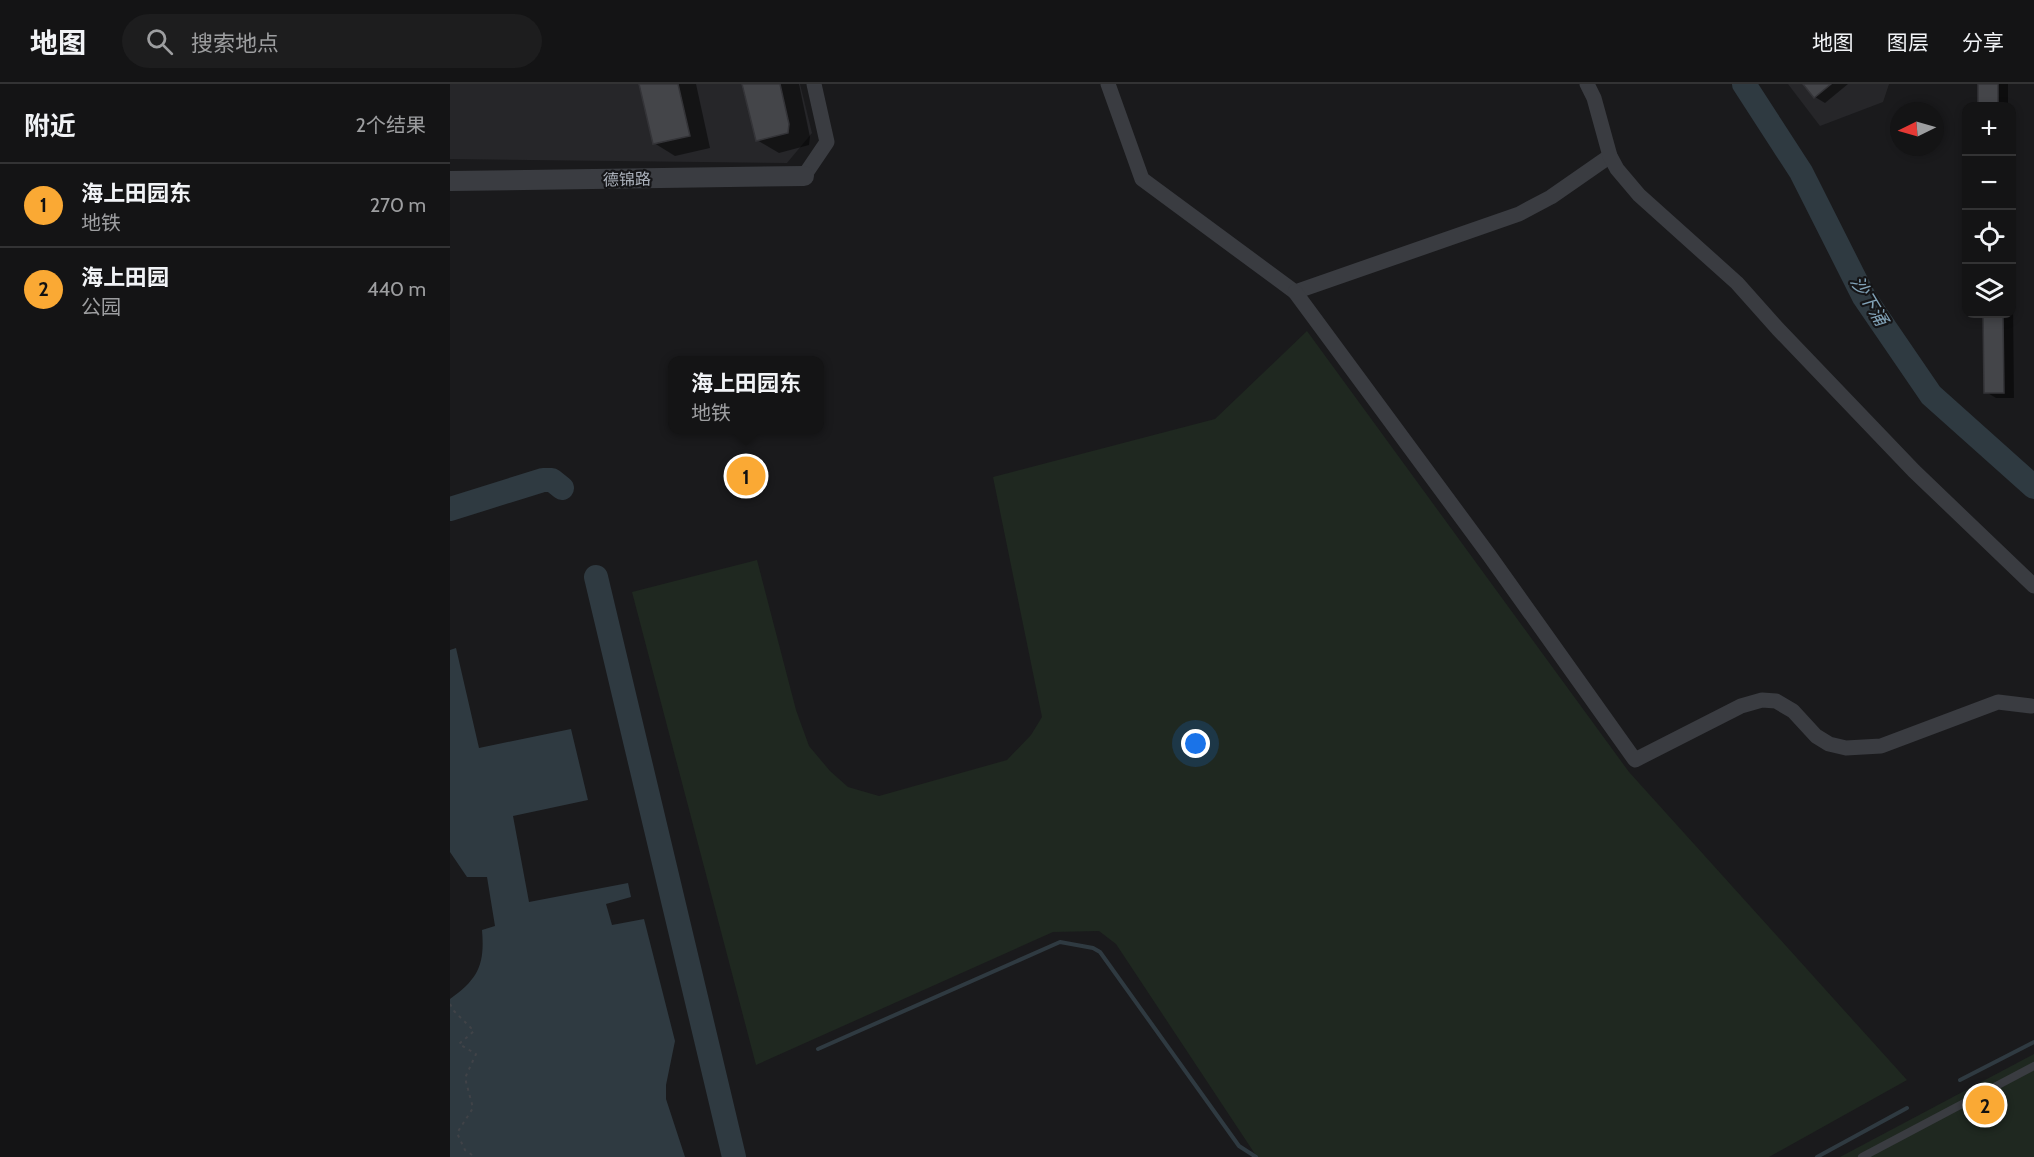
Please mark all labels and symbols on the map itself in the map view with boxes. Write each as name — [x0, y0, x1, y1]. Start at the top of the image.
north arrow — [1890, 102, 1944, 156]
street label: 德锦路 — [603, 170, 651, 189]
water label: 沙下涌 — [1846, 272, 1893, 332]
pin: 1 — [726, 454, 766, 498]
your location — [1181, 729, 1210, 758]
pin: 2 — [1966, 1082, 2005, 1128]

